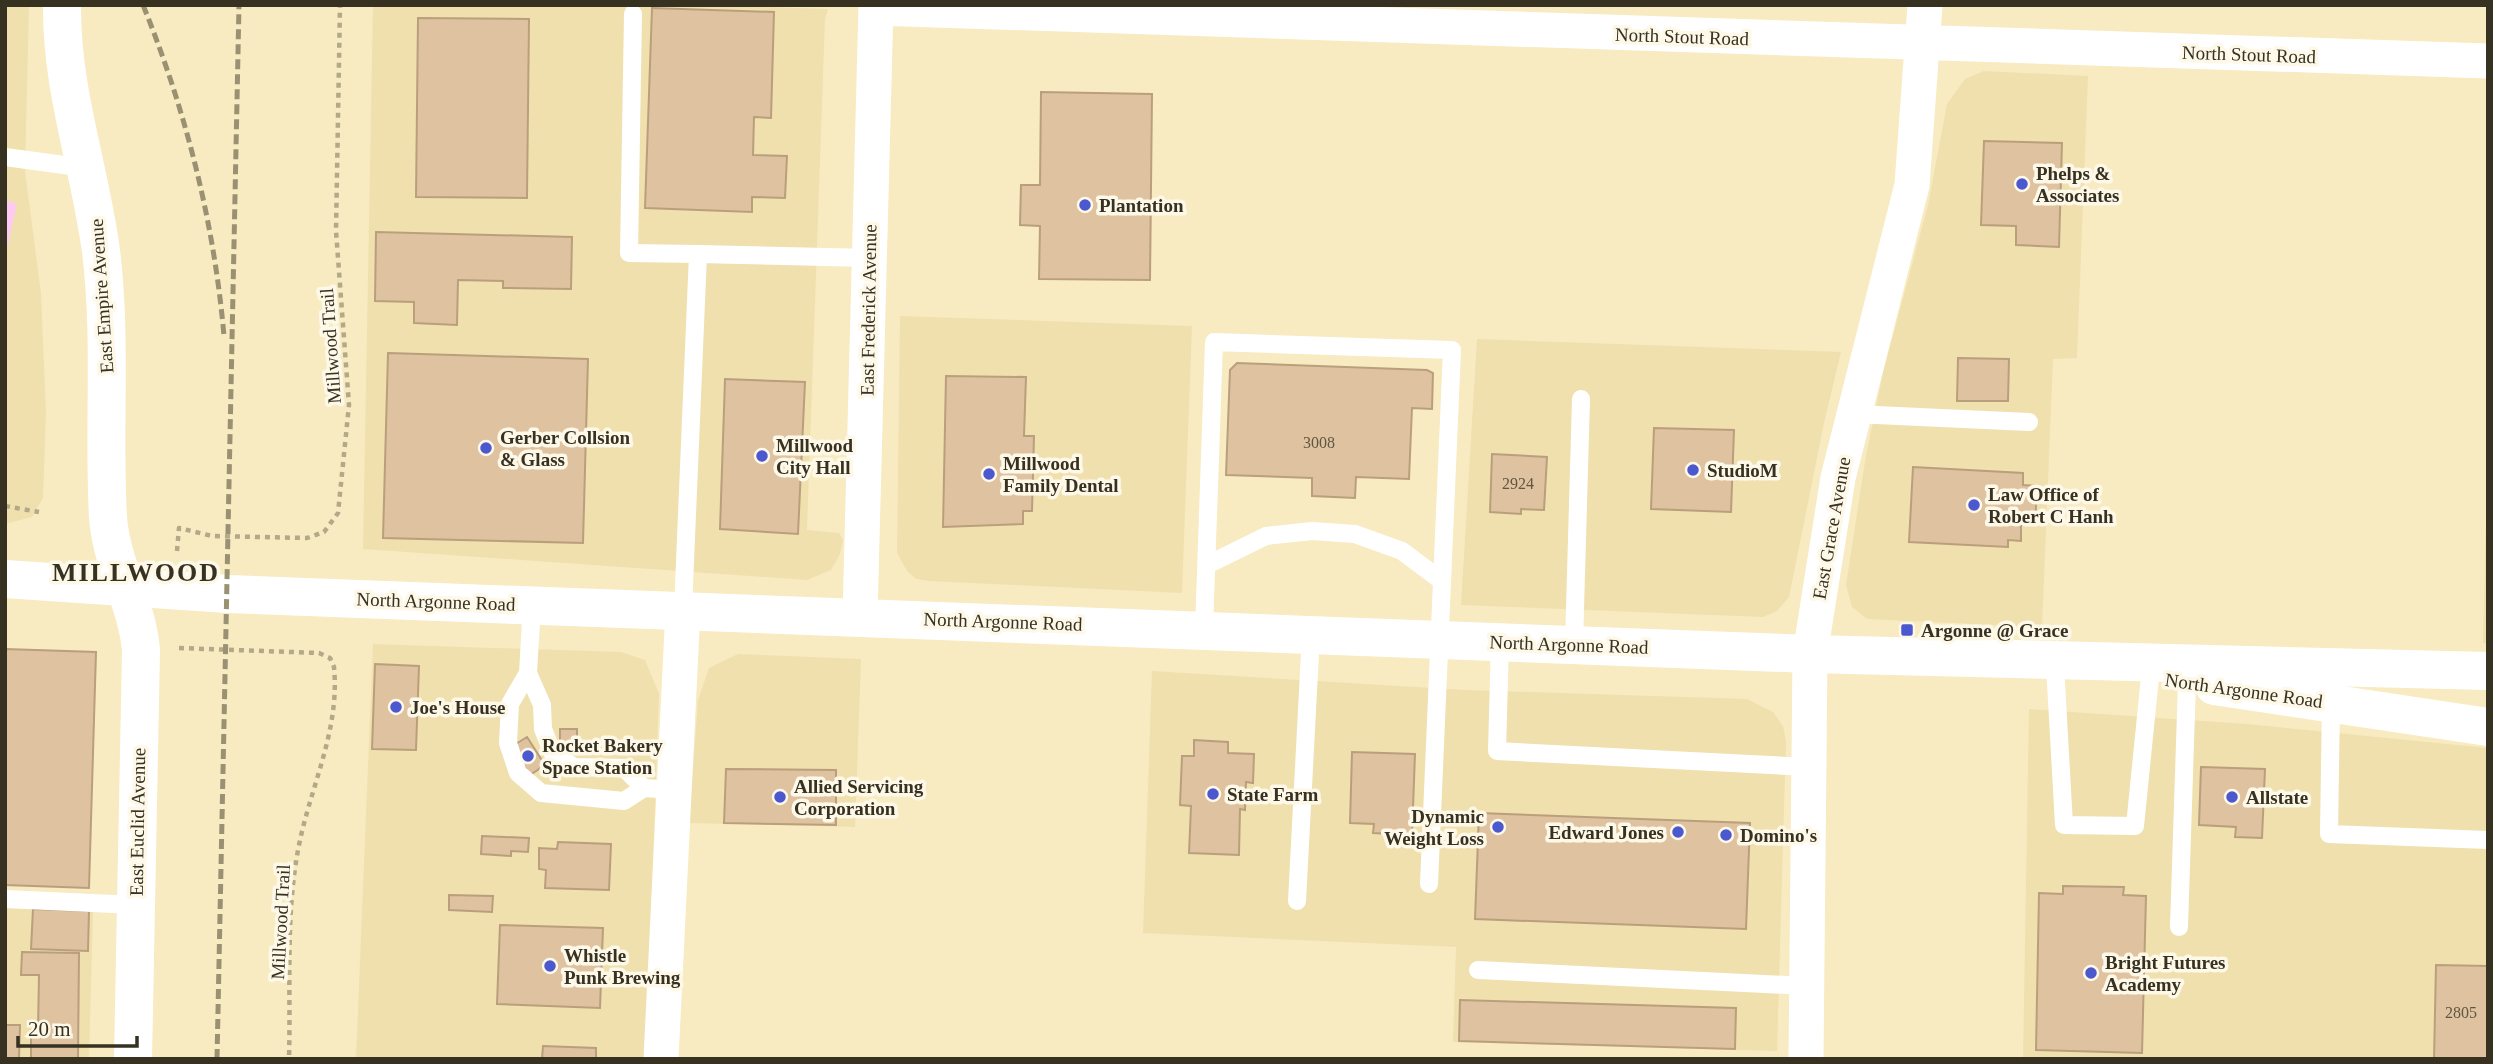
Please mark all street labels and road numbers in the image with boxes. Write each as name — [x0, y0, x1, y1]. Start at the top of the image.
street label: North Stout Road — [1615, 24, 1750, 49]
street label: North Stout Road — [2182, 42, 2317, 67]
street label: East Empire Avenue — [86, 218, 117, 374]
street label: East Frederick Avenue — [857, 224, 880, 396]
street label: Millwood Trail — [316, 288, 345, 404]
street label: East Grace Avenue — [1809, 455, 1854, 601]
street label: North Argonne Road — [356, 588, 516, 615]
street label: North Argonne Road — [923, 608, 1083, 635]
street label: North Argonne Road — [1489, 631, 1649, 658]
street label: North Argonne Road — [2164, 669, 2325, 712]
street label: East Euclid Avenue — [126, 748, 149, 896]
street label: Millwood Trail — [267, 864, 294, 980]

